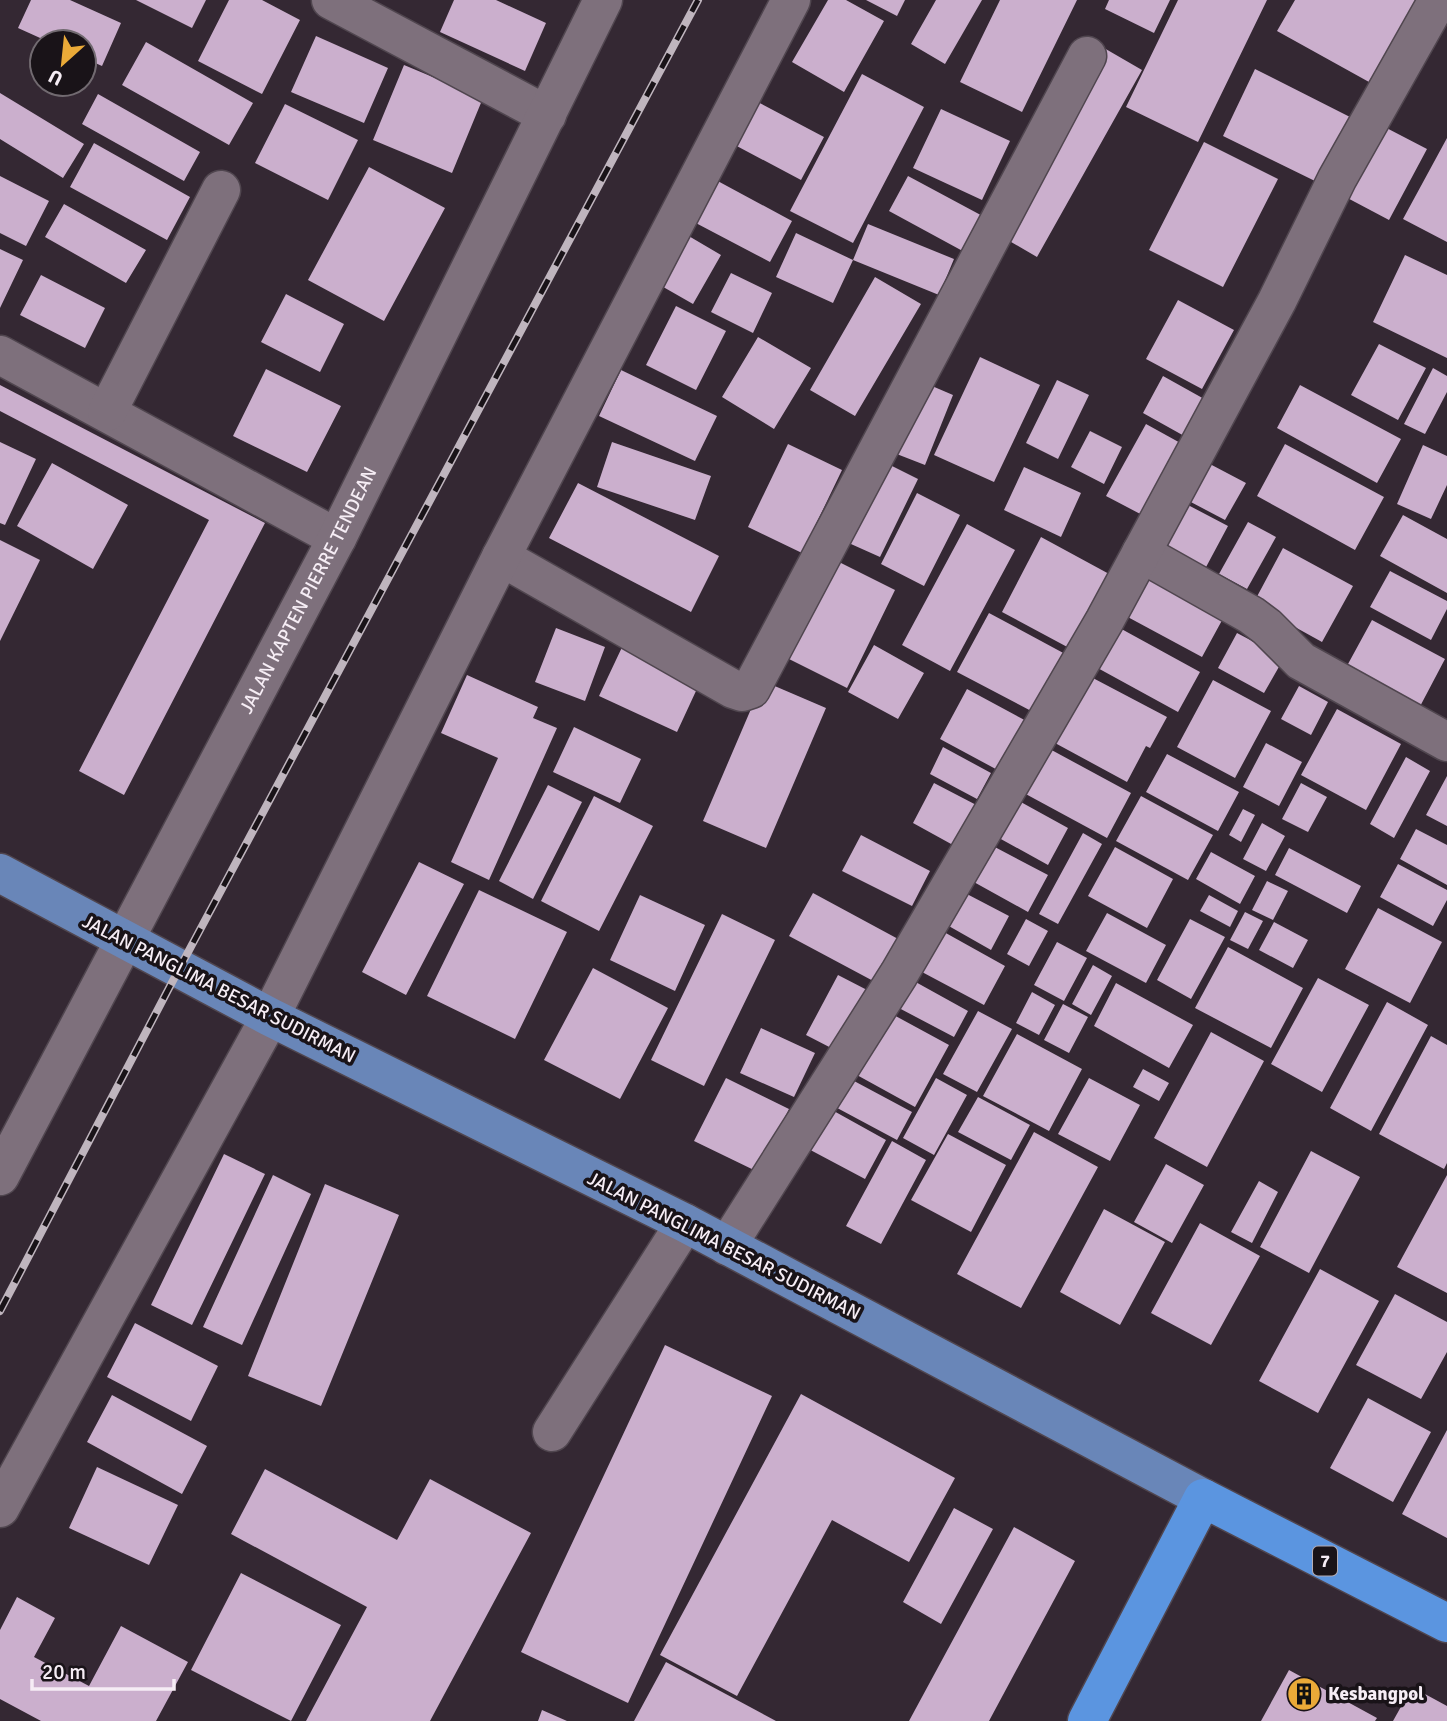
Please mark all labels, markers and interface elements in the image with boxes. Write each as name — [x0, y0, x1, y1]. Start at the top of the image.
north arrow — [28, 28, 98, 98]
text: U — [45, 64, 67, 91]
street label: JALAN KAPTEN PIERRE TENDEAN — [234, 463, 382, 718]
street label: JALAN PANGLIMA BESAR SUDIRMAN — [78, 909, 360, 1069]
street label: JALAN PANGLIMA BESAR SUDIRMAN — [583, 1166, 865, 1326]
road number: 7 — [1313, 1546, 1337, 1576]
scale bar — [32, 1648, 173, 1692]
text: 20 m — [42, 1659, 86, 1685]
building icon: Kesbangpol — [1285, 1675, 1323, 1713]
place label: Kesbangpol — [1328, 1682, 1424, 1706]

